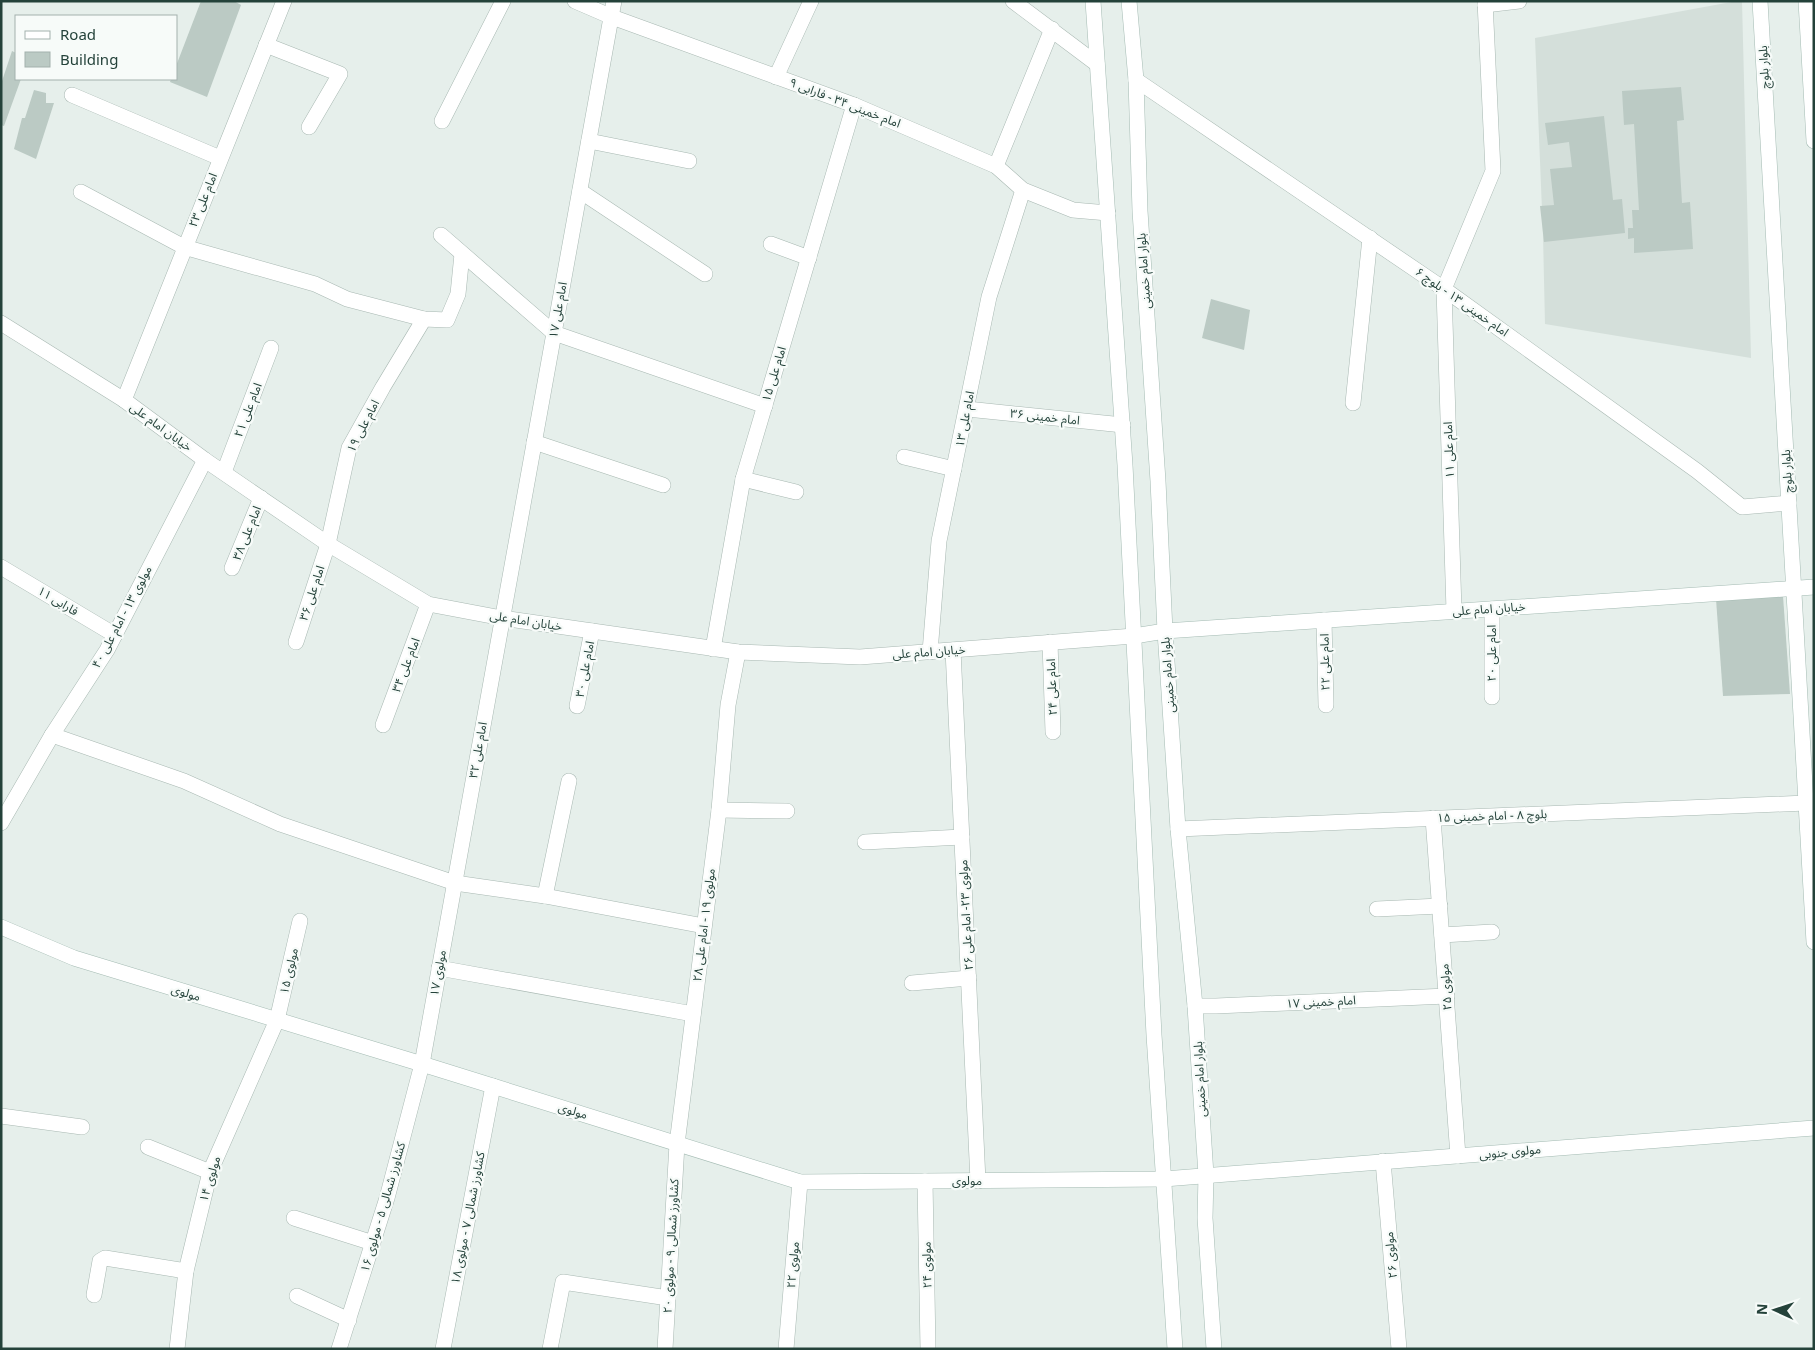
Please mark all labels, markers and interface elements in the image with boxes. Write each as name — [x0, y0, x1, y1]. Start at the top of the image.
legend — [15, 15, 178, 80]
text: Road — [60, 24, 96, 44]
street label: بلوار بلوچ — [1754, 45, 1774, 89]
text: Building — [60, 49, 118, 69]
street label: امام خمینی ۳۴ - فارابی ۹ — [787, 73, 903, 133]
street label: امام علی ۲۳ — [184, 170, 222, 230]
street label: بلوار امام خمینی — [1132, 233, 1156, 309]
street label: امام خمینی ۱۳ - بلوچ ۶ — [1412, 263, 1512, 341]
street label: امام علی ۱۷ — [544, 280, 572, 340]
street label: امام علی ۱۵ — [757, 344, 791, 404]
street label: امام علی ۲۱ — [229, 380, 267, 440]
street label: امام علی ۱۳ — [951, 389, 979, 449]
street label: امام علی ۱۹ — [342, 396, 384, 455]
street label: خیابان امام علی — [126, 398, 196, 456]
street label: امام خمینی ۳۶ — [1009, 404, 1081, 430]
street label: امام علی ۱۱ — [1439, 421, 1459, 479]
street label: بلوار بلوچ — [1777, 449, 1797, 493]
street label: امام علی ۳۸ — [228, 503, 266, 563]
street label: مولوی ۱۳ - امام علی ۴۰ — [87, 563, 157, 671]
street label: امام علی ۳۶ — [295, 563, 329, 623]
street label: فارابی ۱۱ — [35, 582, 82, 619]
street label: خیابان امام علی — [1452, 597, 1526, 621]
street label: خیابان امام علی — [488, 606, 564, 636]
street label: امام علی ۲۰ — [1483, 624, 1501, 681]
street label: امام علی ۲۲ — [1316, 633, 1334, 691]
street label: امام علی ۳۴ — [387, 635, 425, 695]
street label: بلوار امام خمینی — [1156, 637, 1180, 713]
street label: امام علی ۳۰ — [571, 639, 599, 699]
street label: خیابان امام علی — [892, 640, 966, 664]
street label: امام علی ۲۴ — [1042, 658, 1062, 716]
street label: امام علی ۳۲ — [464, 720, 492, 780]
street label: بلوچ ۸ - امام خمینی ۱۵ — [1437, 805, 1547, 827]
street label: مولوی ۲۳- امام علی ۲۶ — [954, 859, 978, 971]
street label: مولوی ۱۹ - امام علی ۲۸ — [688, 867, 720, 983]
street label: مولوی ۱۵ — [275, 946, 302, 996]
street label: مولوی ۱۷ — [425, 948, 450, 997]
street label: مولوی ۲۵ — [1435, 963, 1456, 1011]
street label: مولوی — [169, 980, 203, 1005]
street label: امام خمینی ۱۷ — [1286, 991, 1356, 1013]
street label: بلوار امام خمینی — [1189, 1041, 1211, 1117]
street label: مولوی — [556, 1098, 590, 1123]
street label: کشاورز شمالی ۵ - مولوی ۱۶ — [356, 1139, 410, 1274]
street label: مولوی جنوبی — [1478, 1140, 1542, 1163]
street label: کشاورز شمالی ۷ - مولوی ۱۸ — [446, 1149, 489, 1286]
street label: مولوی ۱۴ — [195, 1154, 224, 1204]
street label: مولوی — [952, 1172, 982, 1189]
street label: کشاورز شمالی ۹ - مولوی ۲۰ — [658, 1177, 683, 1314]
street label: مولوی ۲۶ — [1380, 1231, 1401, 1279]
street label: مولوی ۲۲ — [782, 1241, 803, 1289]
street label: مولوی ۲۴ — [918, 1241, 935, 1289]
north arrow — [1750, 1285, 1800, 1335]
text: N — [1752, 1303, 1771, 1315]

